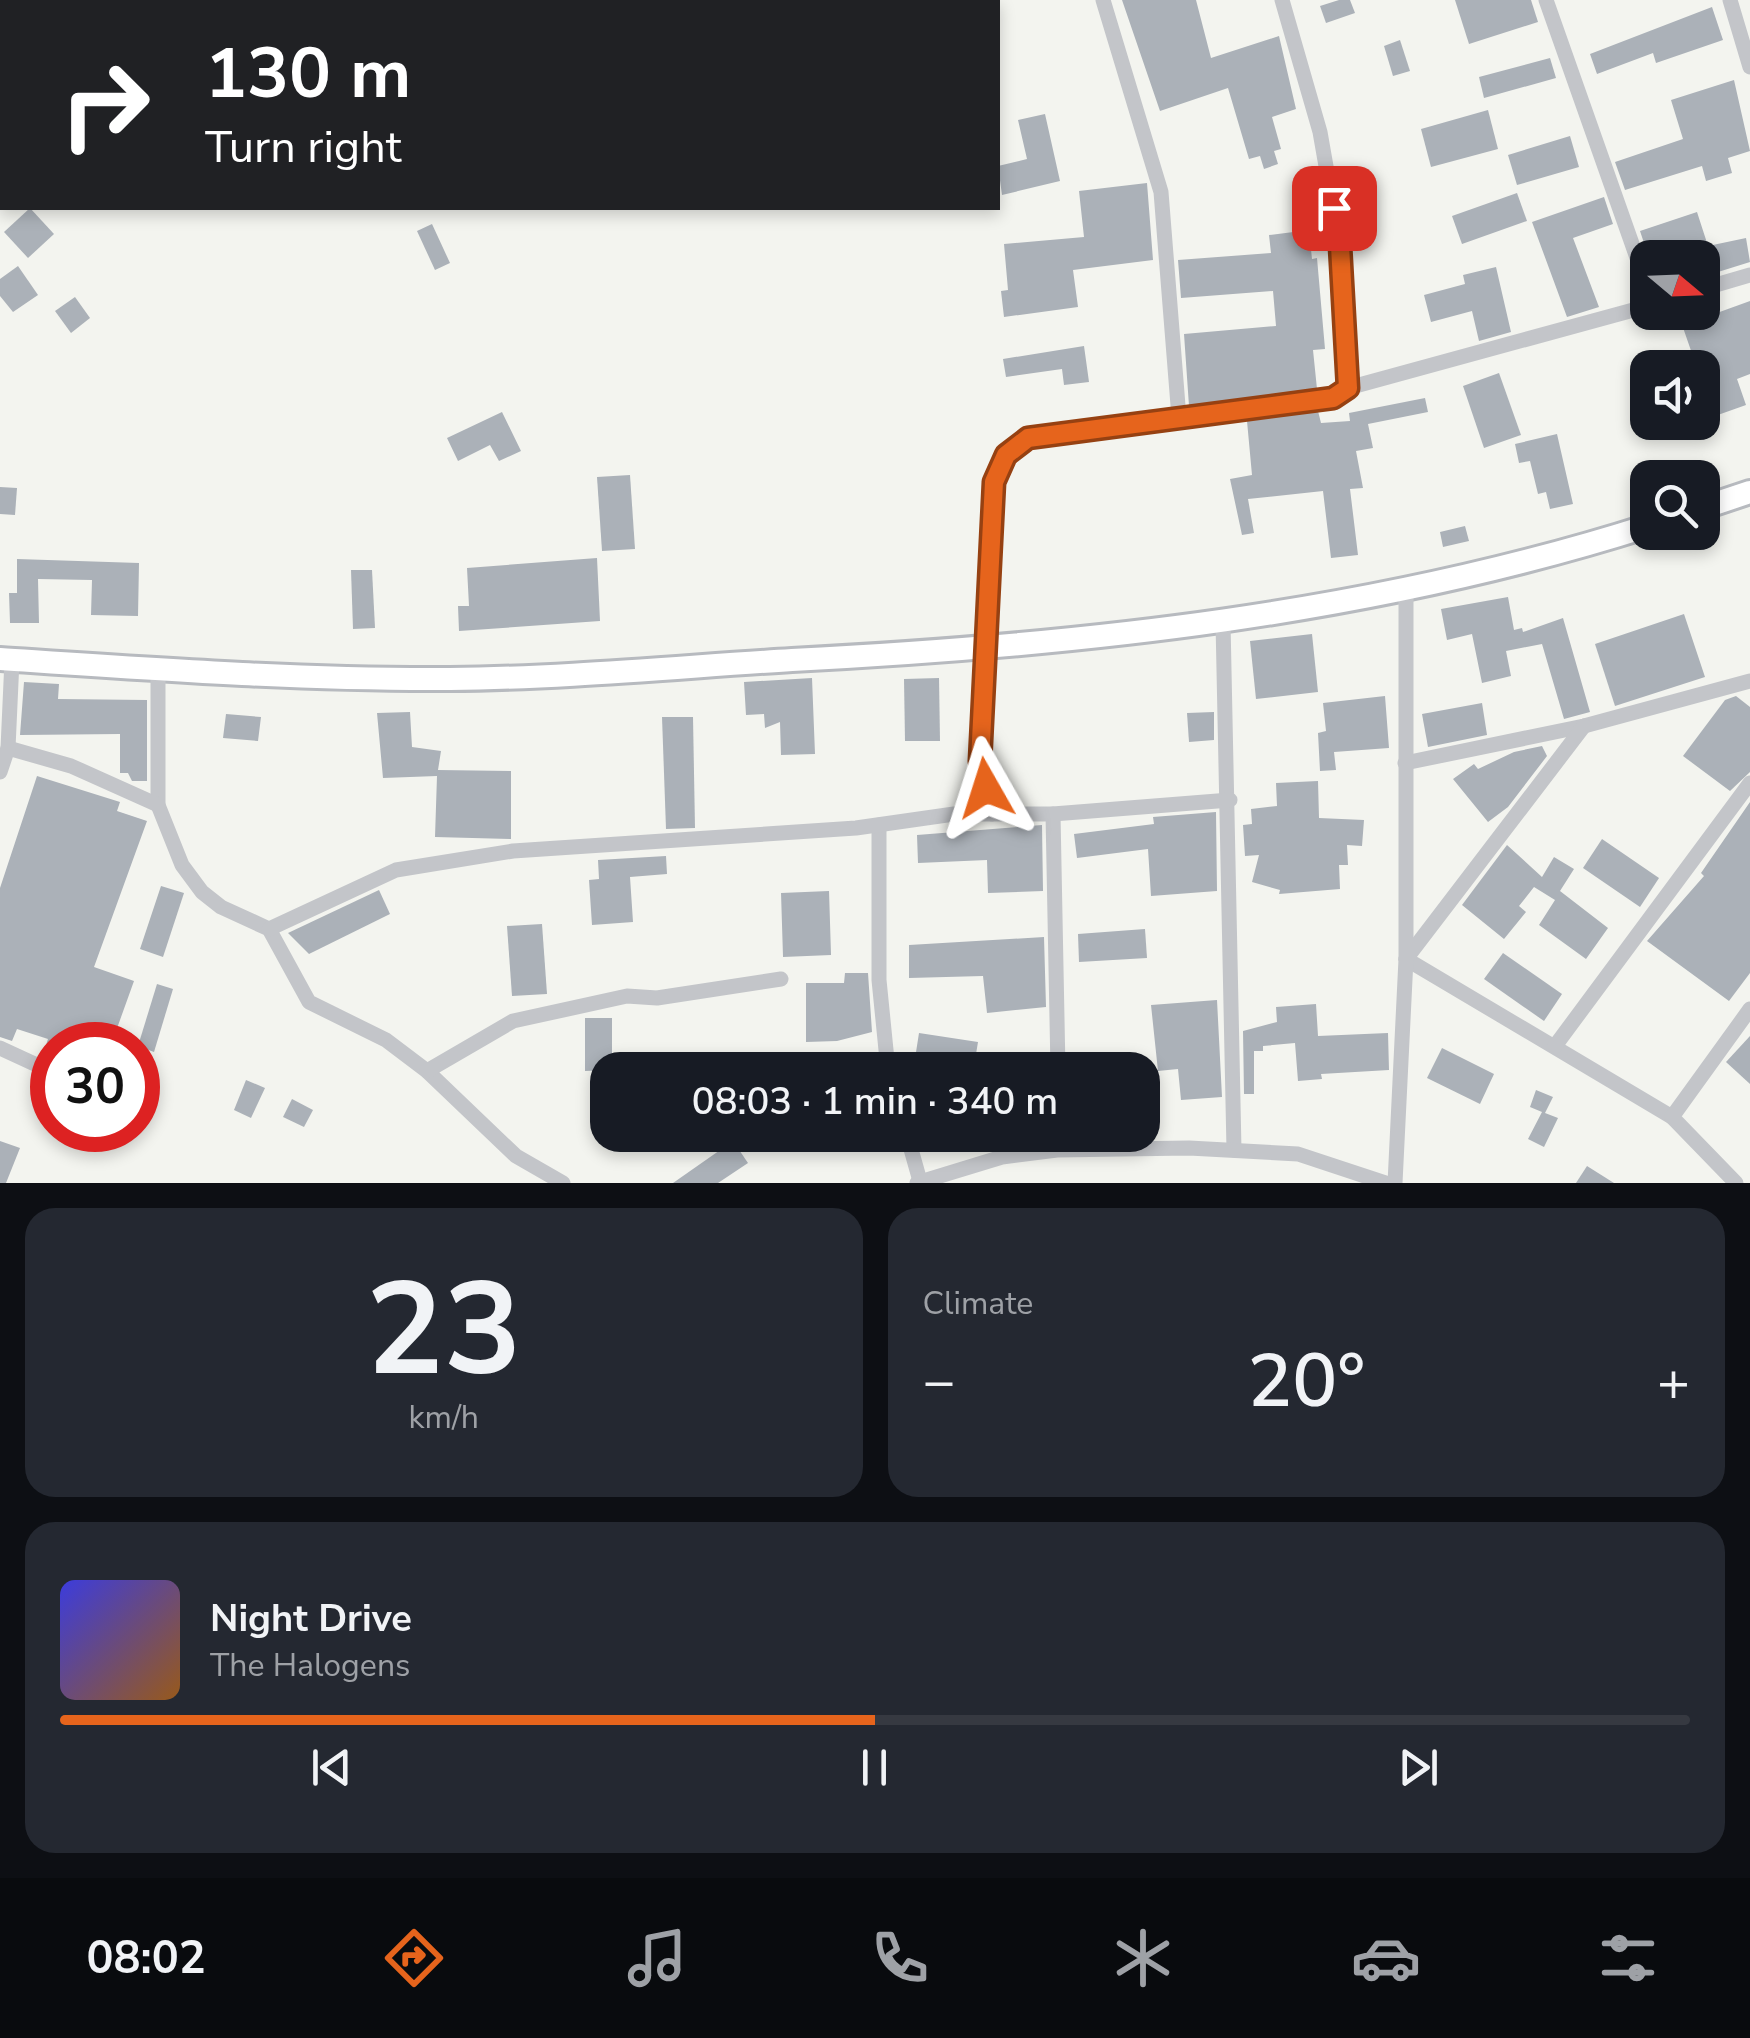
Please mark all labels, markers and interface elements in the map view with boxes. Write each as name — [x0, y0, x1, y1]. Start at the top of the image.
text: 130 m — [205, 26, 411, 122]
icon: right — [40, 40, 170, 170]
text: Turn right — [205, 117, 402, 178]
pin — [1292, 166, 1377, 251]
icon: arrive — [1307, 181, 1362, 236]
north arrow — [1630, 240, 1720, 330]
map controls — [1630, 240, 1720, 550]
button: sound — [1630, 350, 1720, 440]
button: search — [1630, 460, 1720, 550]
position arrow — [934, 736, 1038, 840]
speed limit sign: 30 — [30, 1022, 160, 1152]
text: 08:03 · 1 min · 340 m — [692, 1076, 1058, 1127]
text: 23 — [366, 1242, 522, 1419]
text: Climate — [923, 1282, 1033, 1325]
text: 20° — [1247, 1330, 1365, 1432]
text: − — [923, 1344, 956, 1419]
text: + — [1657, 1344, 1690, 1419]
text: km/h — [408, 1396, 479, 1439]
text: Night Drive — [210, 1593, 412, 1644]
text: The Halogens — [210, 1644, 410, 1687]
icon: previous — [304, 1740, 359, 1795]
icon: pause — [847, 1740, 902, 1795]
icon: next — [1391, 1740, 1446, 1795]
icon: directions — [379, 1923, 449, 1993]
icon: music — [622, 1923, 692, 1993]
icon: phone — [865, 1923, 935, 1993]
icon: climate — [1108, 1923, 1178, 1993]
icon: car — [1351, 1923, 1421, 1993]
icon: filters — [1593, 1923, 1663, 1993]
text: 08:02 — [86, 1928, 206, 1989]

